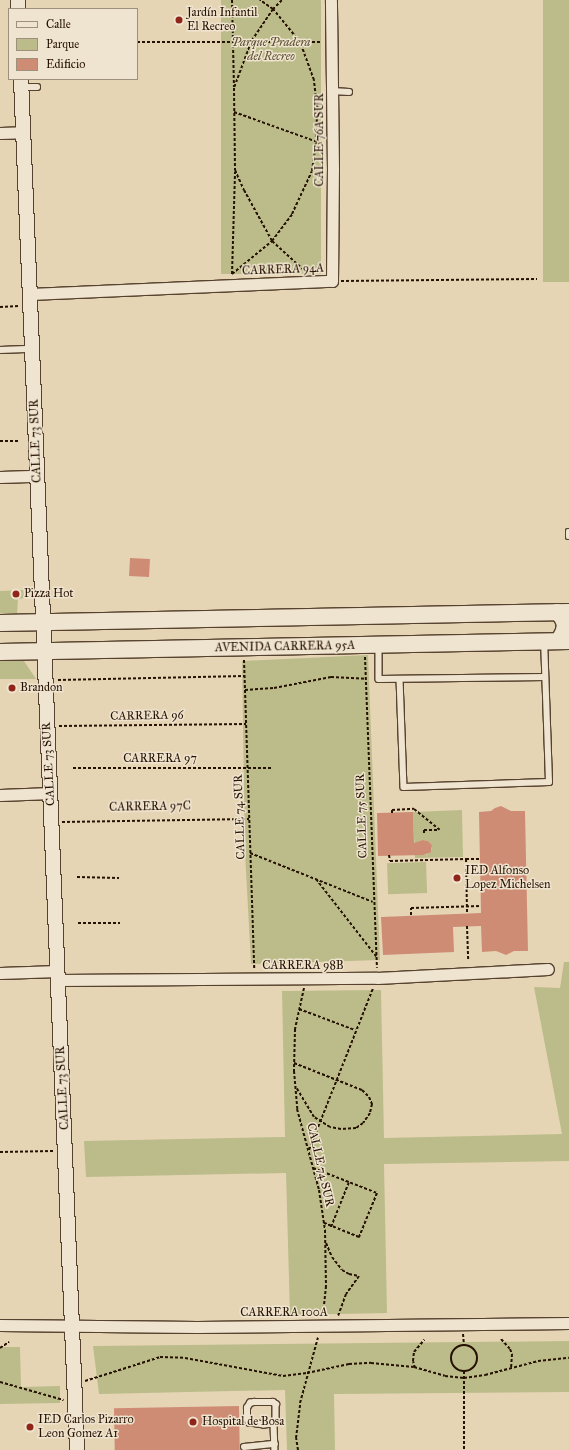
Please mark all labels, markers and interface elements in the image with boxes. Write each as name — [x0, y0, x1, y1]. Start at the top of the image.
place label: Jardín Infantil El Recreo — [187, 6, 257, 34]
legend — [8, 8, 138, 80]
marker: Jardín Infantil El Recreo — [174, 15, 184, 25]
text: Calle — [46, 17, 71, 31]
park label: Parque Pradera del Recreo — [231, 36, 311, 64]
text: Parque — [46, 37, 79, 51]
text: Edificio — [46, 57, 85, 71]
street label: CALLE 76A SUR — [313, 93, 327, 187]
street label: CARRERA 94A — [242, 261, 324, 279]
street label: CALLE 73 SUR — [27, 399, 45, 483]
place label: Pizza Hot — [24, 587, 74, 601]
marker: Pizza Hot — [11, 589, 21, 599]
street label: AVENIDA CARRERA 95A — [215, 639, 355, 655]
place label: Brandon — [20, 681, 63, 695]
marker: Brandon — [7, 683, 17, 693]
street label: CARRERA 96 — [110, 708, 184, 724]
street label: CALLE 73 SUR — [40, 722, 58, 806]
street label: CARRERA 97 — [123, 752, 197, 766]
street label: CALLE 75 SUR — [353, 773, 371, 859]
street label: CALLE 74 SUR — [231, 774, 249, 860]
street label: CARRERA 97C — [109, 799, 191, 815]
place label: IED Alfonso Lopez Michelsen — [465, 864, 551, 892]
marker: IED Alfonso Lopez Michelsen — [452, 873, 462, 883]
street label: CARRERA 98B — [262, 959, 344, 973]
street label: CALLE 73 SUR — [54, 1046, 72, 1130]
street label: CALLE 74 SUR — [303, 1122, 337, 1208]
street label: CARRERA 100A — [240, 1306, 328, 1320]
place label: IED Carlos Pizarro Leon Gomez A1 — [38, 1413, 134, 1441]
place label: Hospital de Bosa — [202, 1415, 284, 1429]
marker: Hospital de Bosa — [187, 1416, 199, 1428]
marker: IED Carlos Pizarro Leon Gomez A1 — [25, 1422, 35, 1432]

